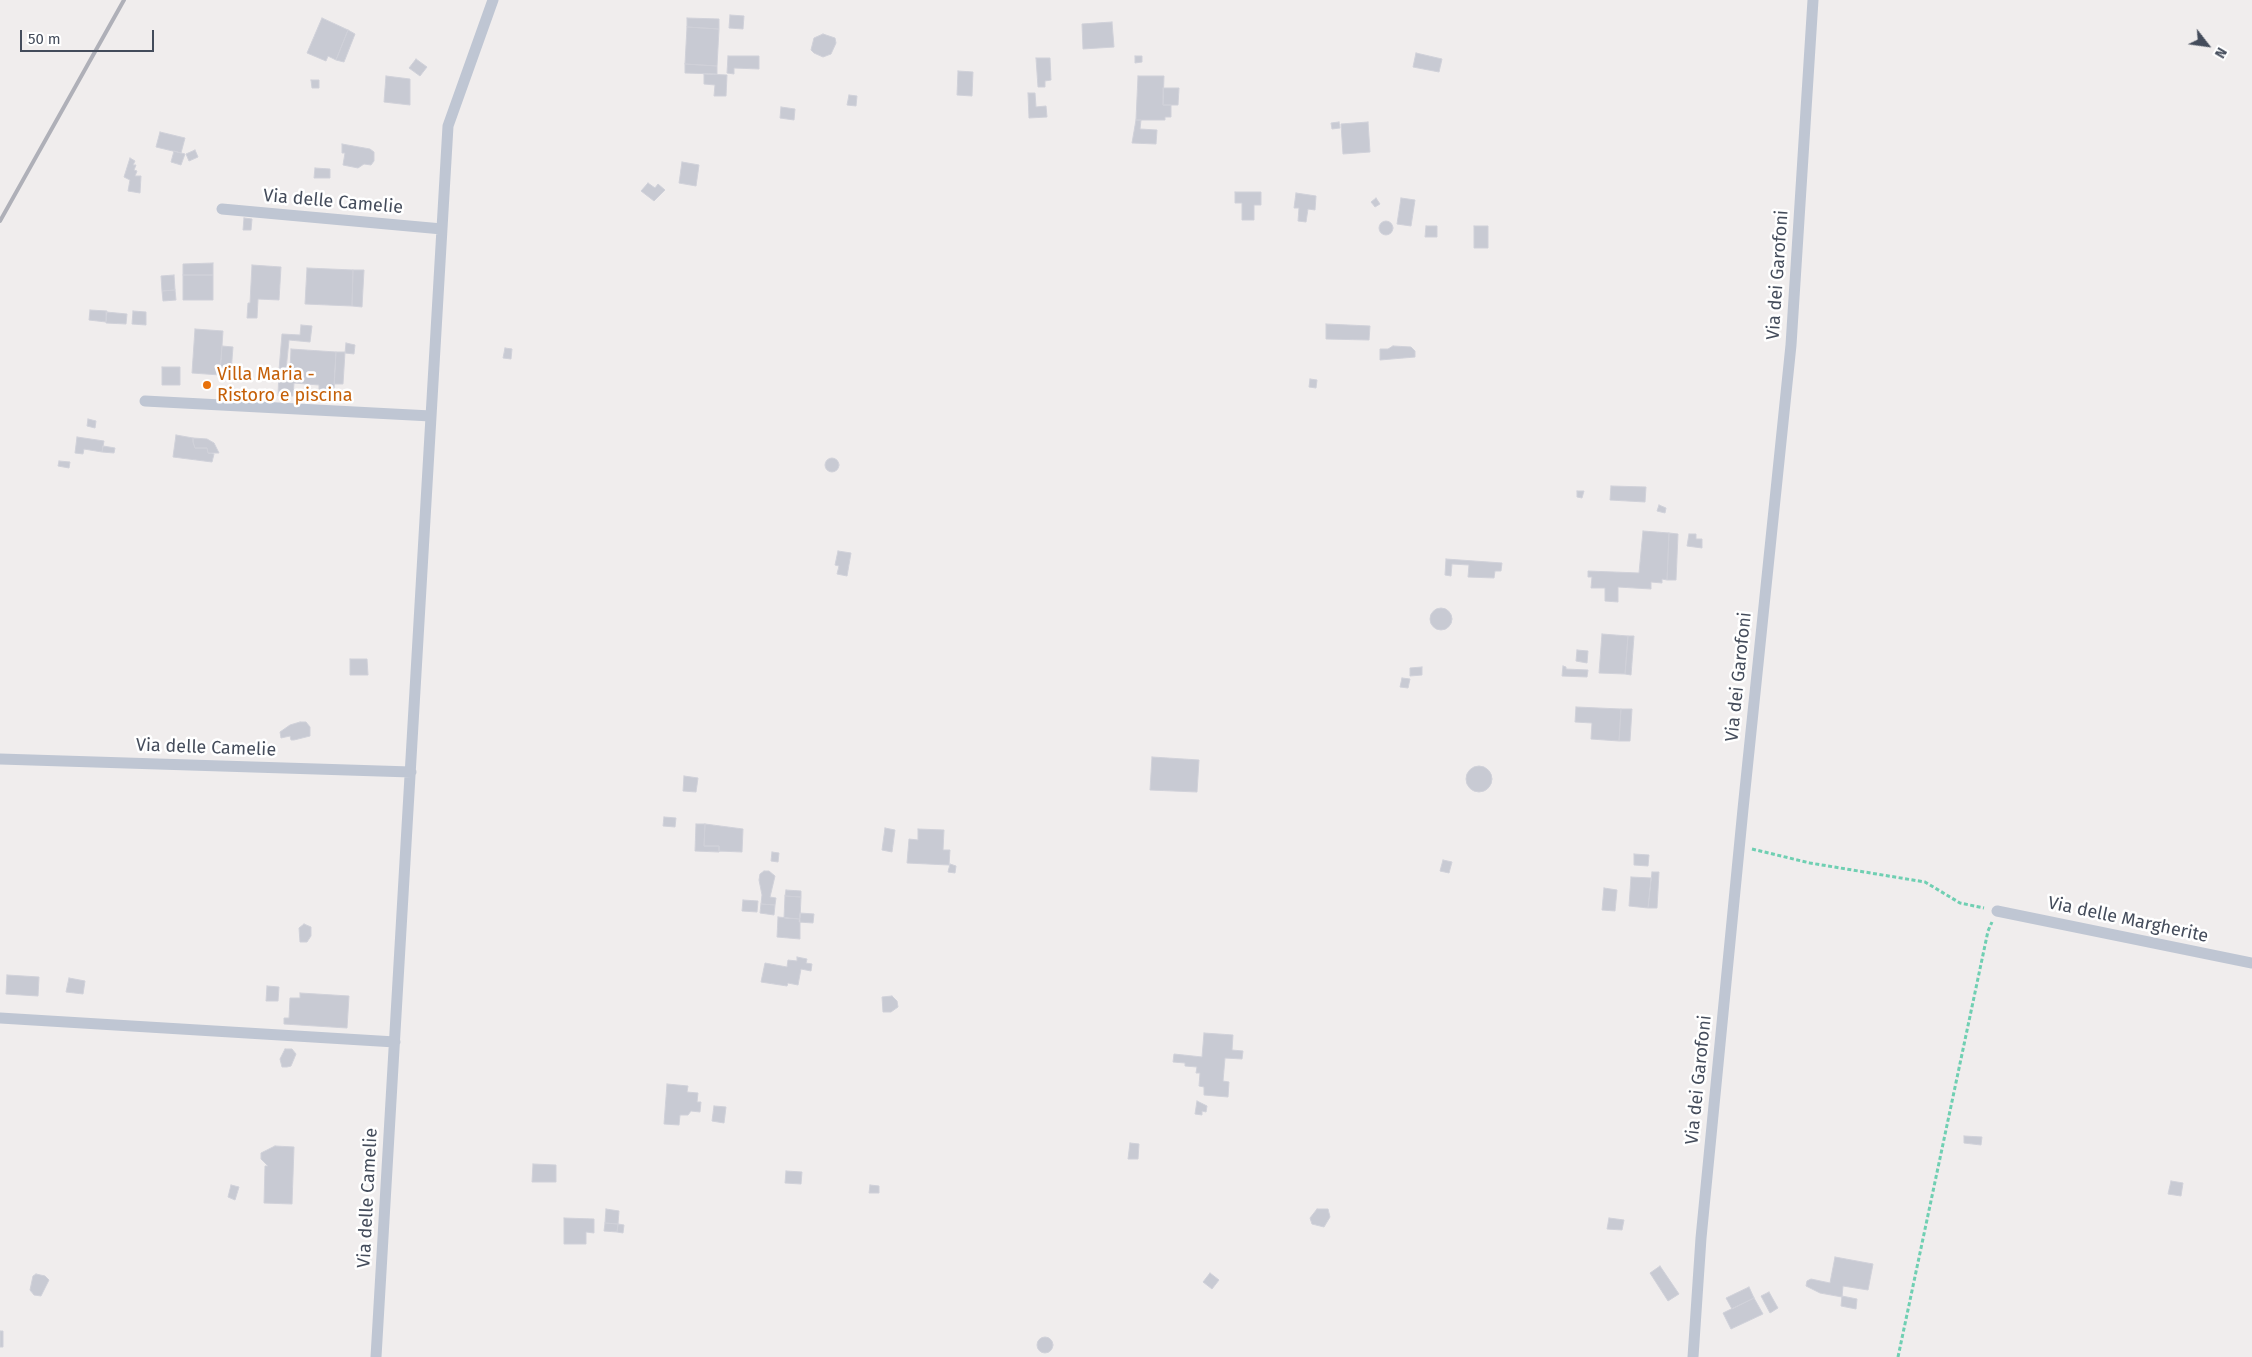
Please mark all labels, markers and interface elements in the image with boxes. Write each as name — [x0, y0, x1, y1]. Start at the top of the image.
scale bar — [22, 20, 156, 52]
north arrow — [2182, 20, 2232, 70]
text: 50 m — [28, 30, 61, 48]
text: N — [2211, 44, 2230, 61]
street label: Via delle Camelie — [262, 185, 404, 219]
street label: Via dei Garofoni — [1763, 209, 1793, 341]
place label: Villa Maria - Ristoro e piscina — [217, 364, 353, 406]
marker: Villa Maria - Ristoro e piscina — [201, 379, 213, 391]
street label: Via dei Garofoni — [1721, 611, 1757, 743]
street label: Via delle Camelie — [135, 735, 277, 761]
street label: Via delle Margherite — [2046, 892, 2210, 948]
street label: Via dei Garofoni — [1681, 1014, 1717, 1146]
street label: Via delle Camelie — [354, 1127, 382, 1269]

